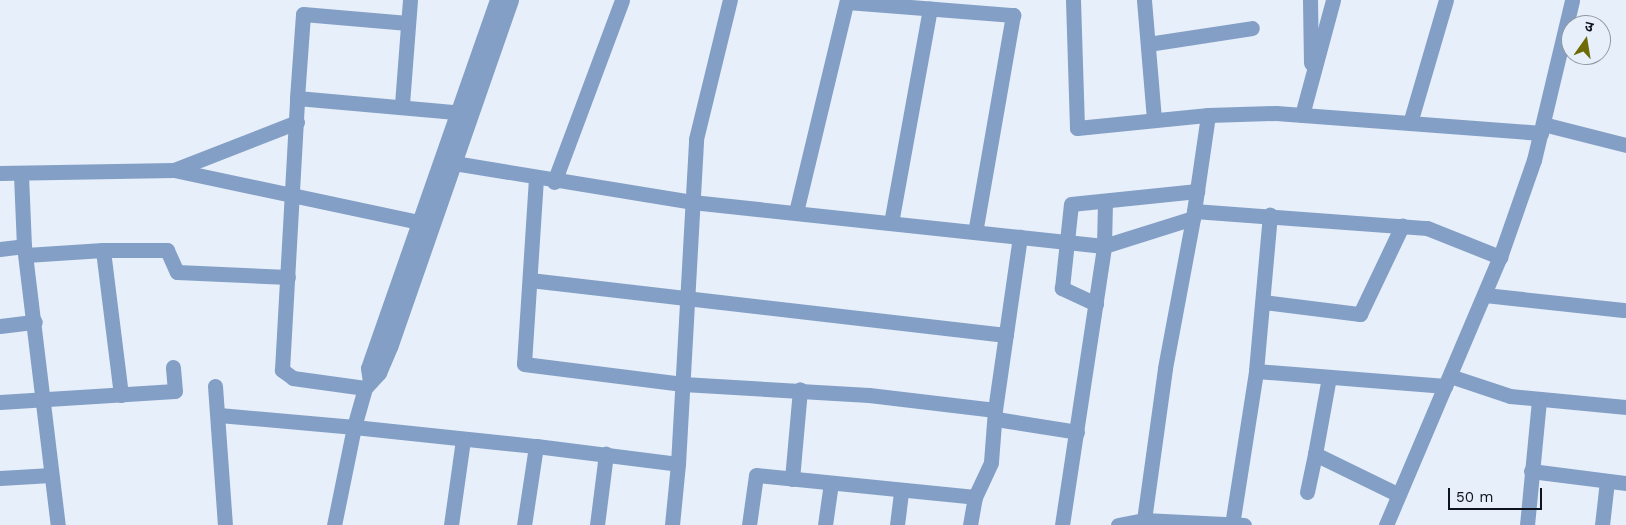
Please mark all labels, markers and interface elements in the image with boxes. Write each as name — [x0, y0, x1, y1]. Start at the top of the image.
north arrow — [1561, 15, 1611, 65]
text: उ — [1583, 18, 1595, 35]
scale bar — [1451, 478, 1545, 510]
text: 50 m — [1456, 488, 1493, 506]

